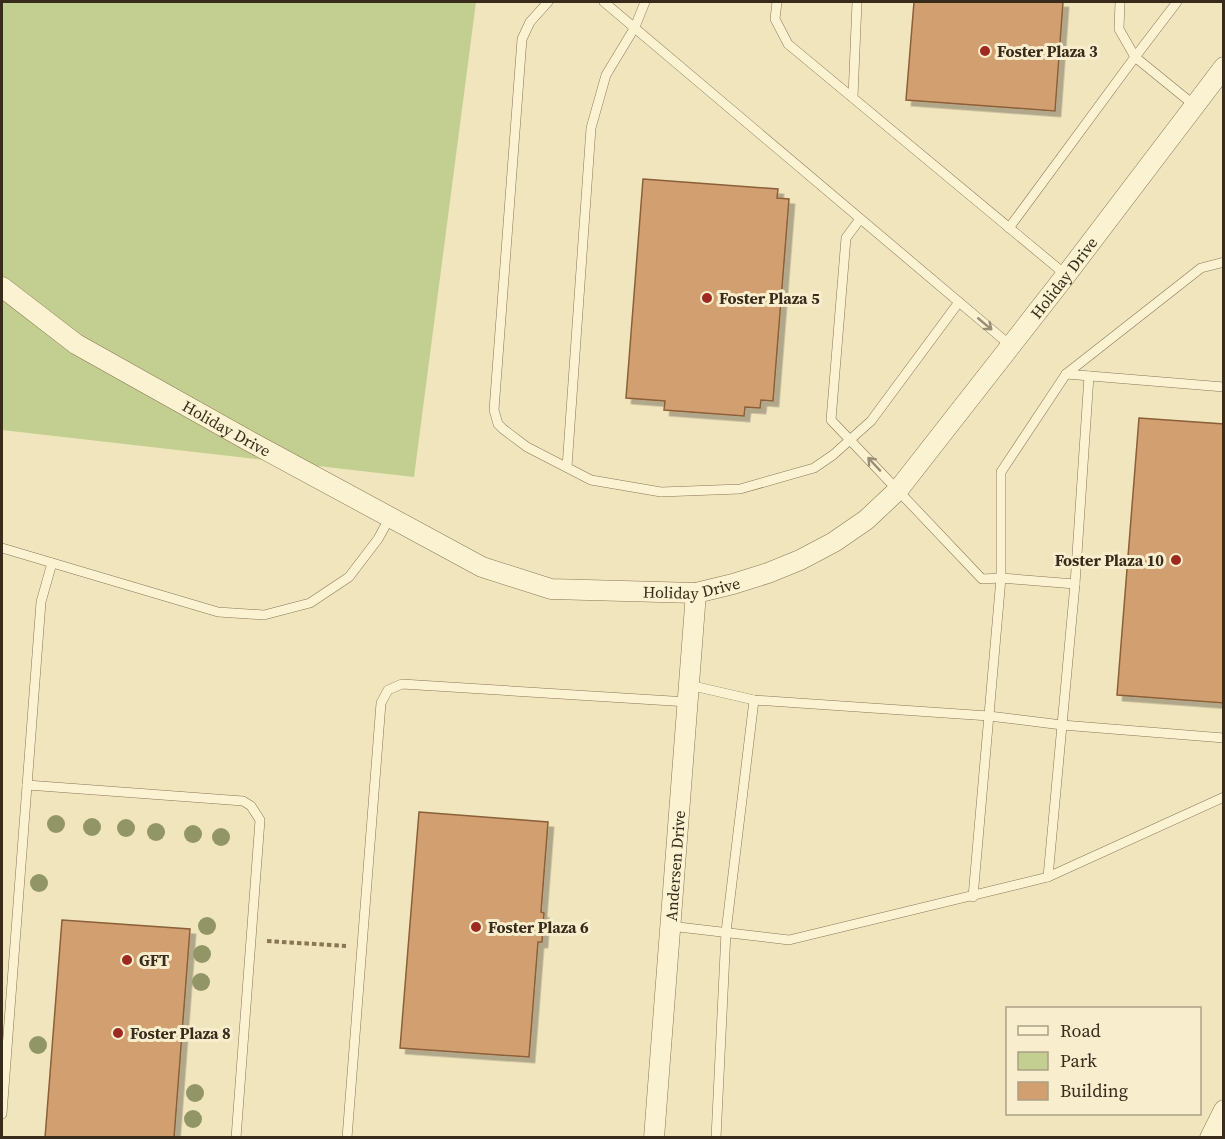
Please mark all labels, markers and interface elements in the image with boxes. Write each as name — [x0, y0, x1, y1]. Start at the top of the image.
place label: Foster Plaza 3 — [997, 40, 1098, 62]
marker: Foster Plaza 3 — [978, 44, 992, 58]
street label: Holiday Drive — [1025, 232, 1102, 323]
place label: Foster Plaza 5 — [719, 287, 820, 309]
marker: Foster Plaza 5 — [700, 291, 714, 305]
one-way arrow — [977, 317, 992, 331]
street label: Holiday Drive — [178, 395, 275, 462]
one-way arrow — [867, 457, 881, 472]
place label: Foster Plaza 10 — [1055, 549, 1164, 571]
marker: Foster Plaza 10 — [1169, 553, 1183, 567]
street label: Holiday Drive — [643, 571, 743, 604]
street label: Andersen Drive — [660, 809, 690, 922]
place label: Foster Plaza 6 — [488, 916, 589, 938]
marker: Foster Plaza 6 — [469, 920, 483, 934]
place label: GFT — [139, 949, 169, 971]
marker: GFT — [120, 953, 134, 967]
legend — [1006, 1007, 1201, 1115]
text: Road — [1060, 1018, 1101, 1043]
place label: Foster Plaza 8 — [130, 1022, 231, 1044]
marker: Foster Plaza 8 — [111, 1026, 125, 1040]
text: Park — [1060, 1048, 1097, 1073]
text: Building — [1060, 1078, 1128, 1103]

